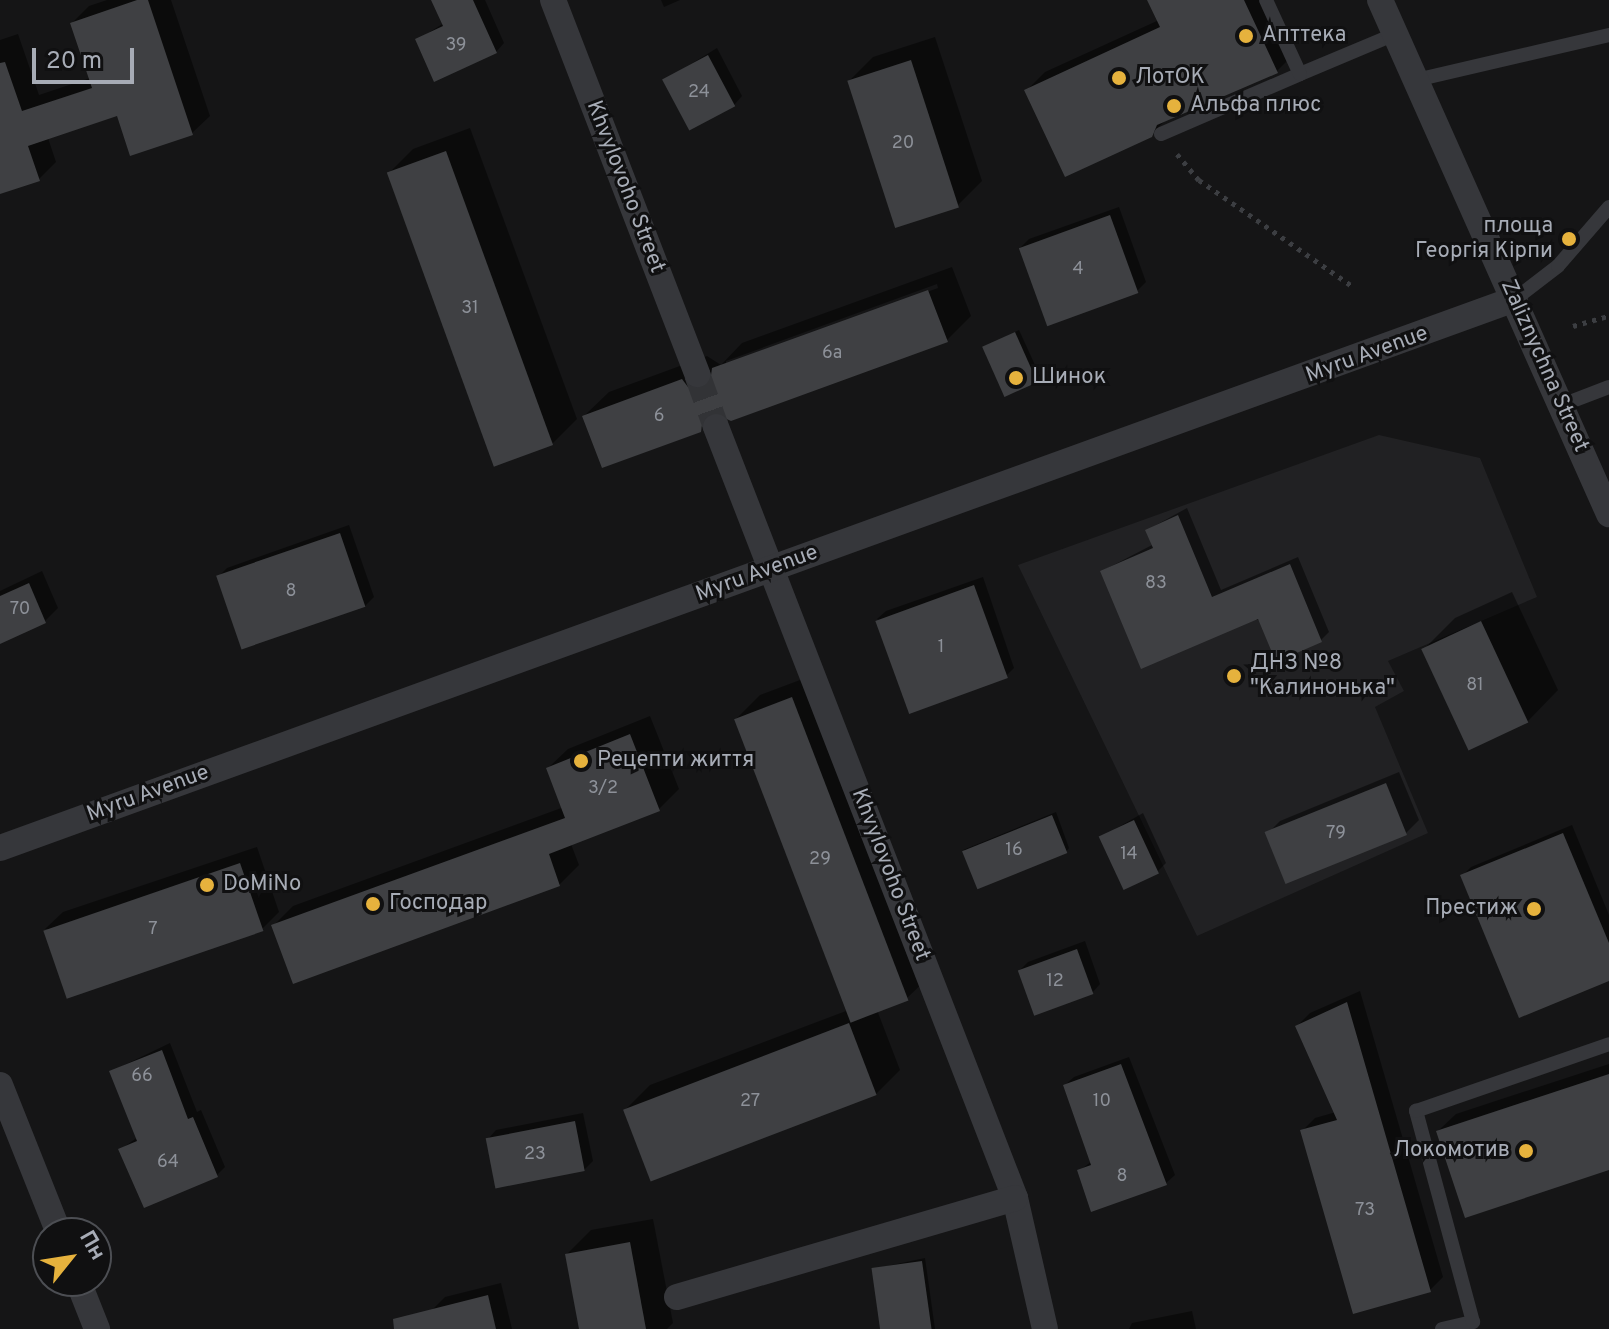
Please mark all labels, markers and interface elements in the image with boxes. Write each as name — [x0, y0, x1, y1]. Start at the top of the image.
place label: Апттека — [1262, 23, 1346, 49]
marker: Апттека — [1237, 27, 1255, 45]
scale bar — [36, 32, 138, 82]
house number: 39 — [445, 35, 467, 57]
text: 20 m — [46, 47, 102, 77]
place label: ЛотОК — [1135, 65, 1205, 91]
marker: ЛотОК — [1110, 69, 1128, 87]
house number: 24 — [688, 82, 710, 104]
place label: Альфа плюс — [1190, 93, 1321, 119]
street label: Khvylovoho Street — [580, 97, 670, 277]
marker: Альфа плюс — [1165, 97, 1183, 115]
house number: 20 — [892, 133, 914, 155]
place label: площа Георгія Кірпи — [1415, 213, 1553, 264]
marker: площа Георгія Кірпи — [1560, 230, 1578, 248]
house number: 4 — [1072, 259, 1084, 281]
street label: Zaliznychna Street — [1494, 276, 1594, 456]
house number: 31 — [461, 298, 479, 320]
street label: Myru Avenue — [1302, 321, 1432, 389]
house number: 6а — [822, 343, 842, 365]
place label: Шинок — [1032, 365, 1106, 391]
marker: Шинок — [1007, 369, 1025, 387]
house number: 6 — [654, 406, 664, 428]
street label: Myru Avenue — [692, 540, 822, 608]
house number: 83 — [1145, 573, 1167, 595]
house number: 8 — [286, 581, 296, 603]
house number: 70 — [10, 599, 30, 621]
house number: 1 — [938, 637, 944, 659]
place label: ДНЗ №8 "Калинонька" — [1250, 650, 1395, 702]
marker: ДНЗ №8 "Калинонька" — [1225, 667, 1243, 685]
house number: 81 — [1466, 675, 1484, 697]
place label: Рецепти життя — [597, 748, 754, 774]
marker: Рецепти життя — [572, 752, 590, 770]
street label: Myru Avenue — [83, 760, 213, 828]
house number: 3/2 — [588, 778, 618, 800]
street label: Khvylovoho Street — [845, 785, 935, 965]
house number: 79 — [1326, 823, 1346, 845]
house number: 16 — [1005, 840, 1023, 862]
house number: 14 — [1120, 844, 1138, 866]
house number: 29 — [809, 849, 831, 871]
place label: DoMiNo — [223, 872, 301, 898]
marker: DoMiNo — [198, 876, 216, 894]
place label: Господар — [389, 891, 487, 917]
marker: Господар — [364, 895, 382, 913]
place label: Престиж — [1425, 896, 1518, 922]
marker: Престиж — [1525, 900, 1543, 918]
house number: 7 — [148, 919, 158, 941]
house number: 12 — [1046, 971, 1064, 993]
house number: 66 — [131, 1066, 153, 1088]
house number: 27 — [740, 1091, 760, 1113]
house number: 10 — [1093, 1091, 1111, 1113]
place label: Локомотив — [1393, 1138, 1510, 1164]
marker: Локомотив — [1517, 1142, 1535, 1160]
house number: 23 — [524, 1144, 546, 1166]
house number: 64 — [157, 1152, 179, 1174]
house number: 8 — [1117, 1166, 1127, 1188]
house number: 73 — [1355, 1200, 1375, 1222]
north arrow — [32, 1217, 112, 1297]
text: Пн — [72, 1226, 111, 1265]

